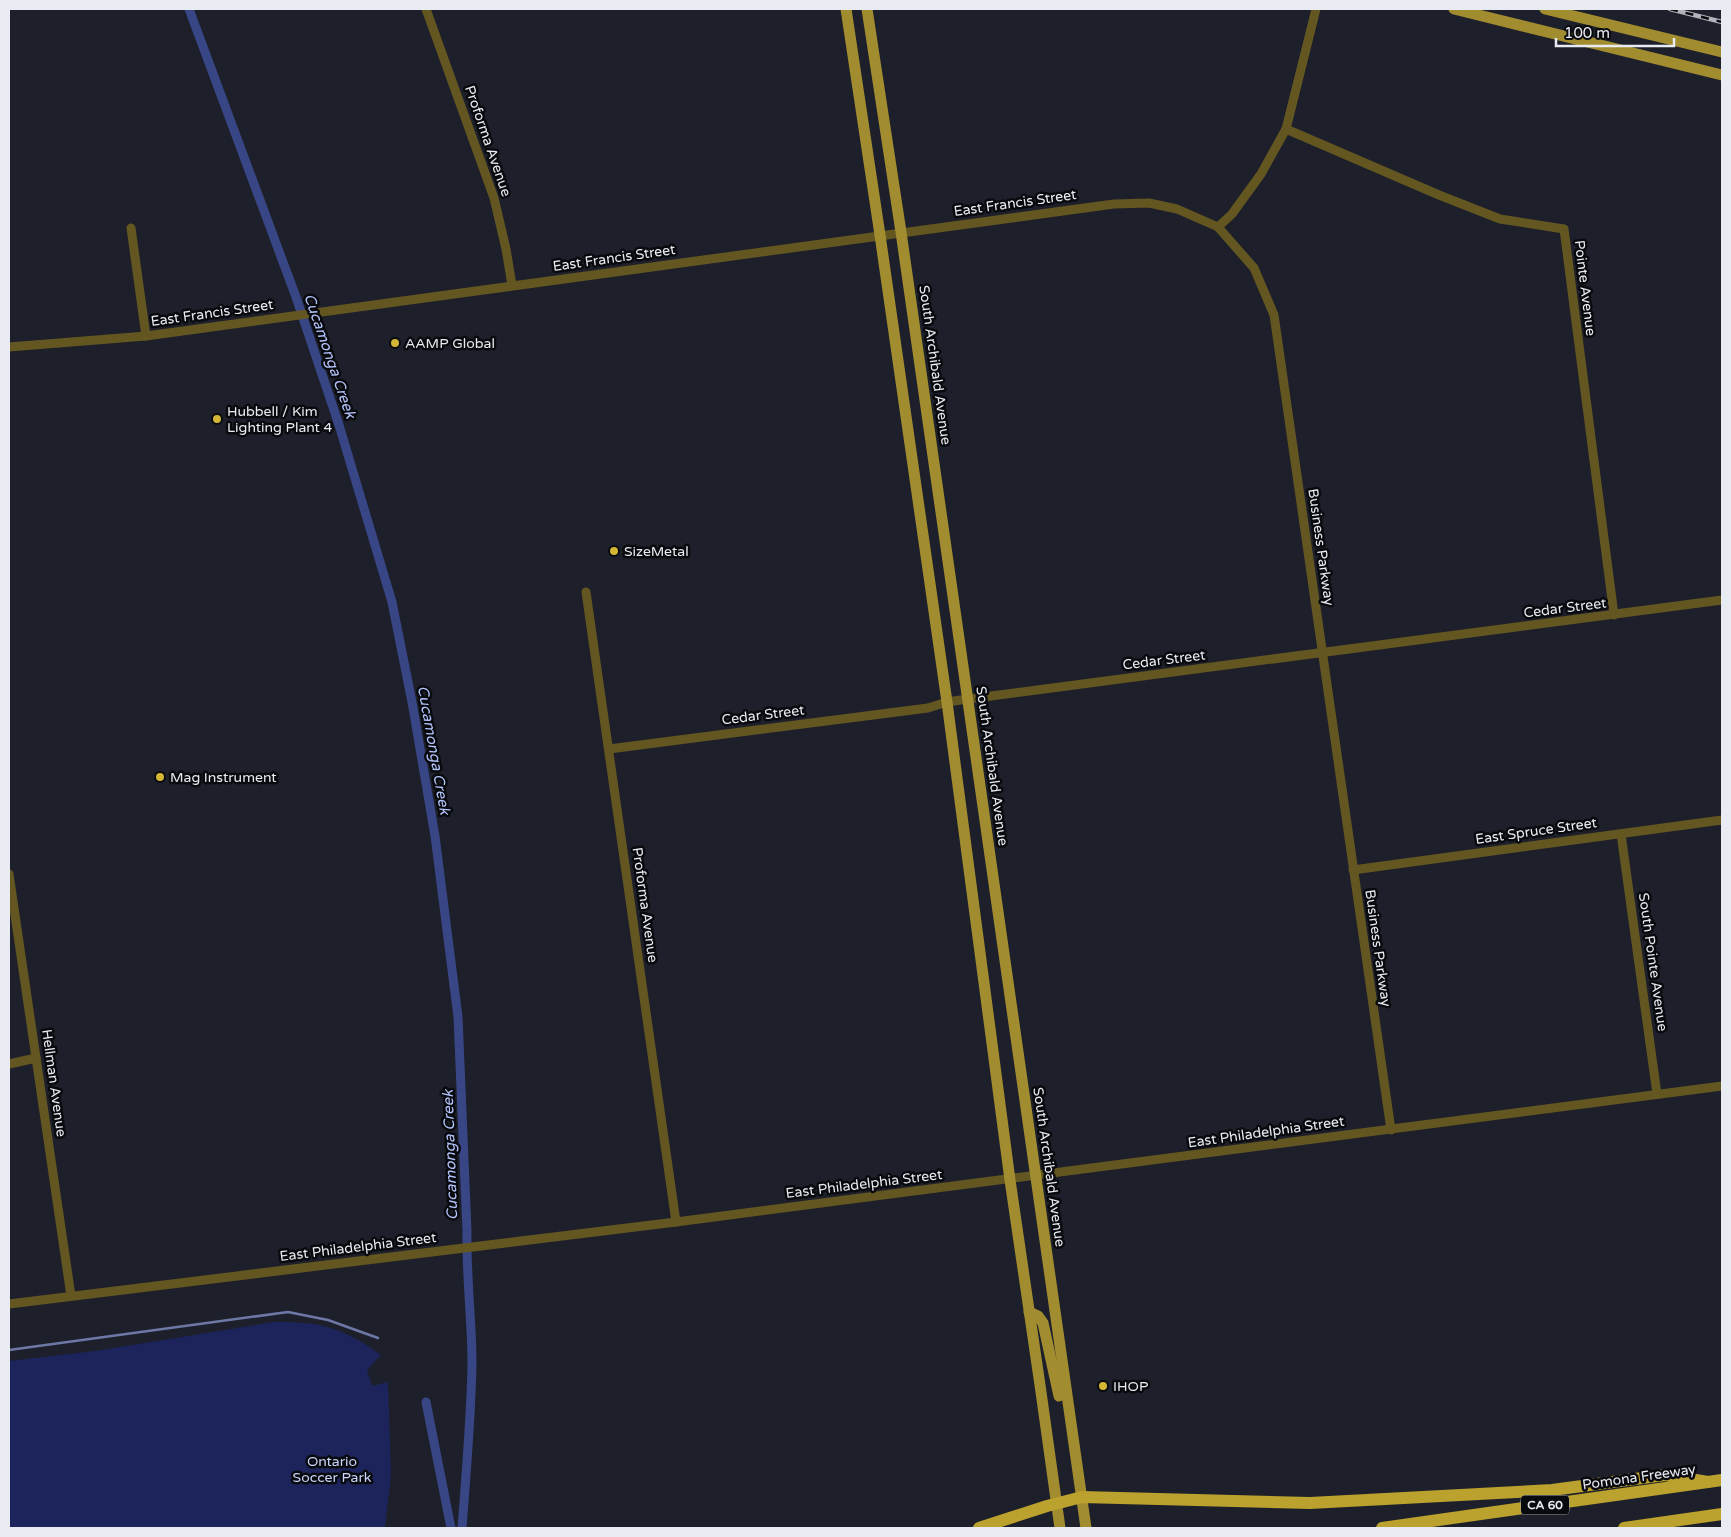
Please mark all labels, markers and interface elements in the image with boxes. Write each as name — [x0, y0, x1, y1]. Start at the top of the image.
scale bar — [1556, 15, 1674, 47]
text: 100 m — [1564, 24, 1610, 42]
street label: Proforma Avenue — [461, 83, 515, 199]
street label: East Francis Street — [953, 186, 1078, 220]
street label: Pointe Avenue — [1571, 239, 1599, 337]
street label: East Francis Street — [552, 241, 677, 275]
street label: South Archibald Avenue — [915, 284, 955, 446]
water label: Cucamonga Creek — [300, 291, 360, 422]
street label: East Francis Street — [150, 296, 275, 330]
place label: AAMP Global — [405, 335, 495, 352]
marker: AAMP Global — [389, 337, 401, 349]
place label: Hubbell / Kim Lighting Plant 4 — [227, 403, 333, 436]
marker: Hubbell / Kim Lighting Plant 4 — [211, 413, 223, 425]
street label: Business Parkway — [1304, 487, 1338, 607]
place label: SizeMetal — [624, 543, 689, 560]
marker: SizeMetal — [608, 545, 620, 557]
street label: Cedar Street — [1523, 594, 1608, 622]
street label: Cedar Street — [1122, 646, 1207, 674]
water label: Cucamonga Creek — [414, 684, 455, 818]
street label: South Archibald Avenue — [972, 685, 1012, 847]
street label: Cedar Street — [721, 701, 806, 729]
place label: Mag Instrument — [170, 769, 277, 786]
marker: Mag Instrument — [154, 771, 166, 783]
street label: East Spruce Street — [1474, 814, 1599, 848]
street label: Proforma Avenue — [628, 846, 662, 964]
street label: Business Parkway — [1361, 888, 1395, 1008]
street label: South Pointe Avenue — [1635, 892, 1671, 1032]
street label: Hellman Avenue — [38, 1028, 70, 1138]
street label: South Archibald Avenue — [1029, 1086, 1069, 1248]
water label: Cucamonga Creek — [439, 1088, 461, 1221]
street label: East Philadelphia Street — [1187, 1113, 1346, 1151]
street label: East Philadelphia Street — [785, 1166, 944, 1202]
street label: East Philadelphia Street — [279, 1229, 438, 1265]
place label: IHOP — [1113, 1378, 1148, 1395]
marker: IHOP — [1097, 1380, 1109, 1392]
park label: Ontario Soccer Park — [293, 1453, 372, 1486]
street label: Pomona Freeway — [1581, 1461, 1697, 1493]
road number: CA 60 — [1521, 1496, 1569, 1514]

